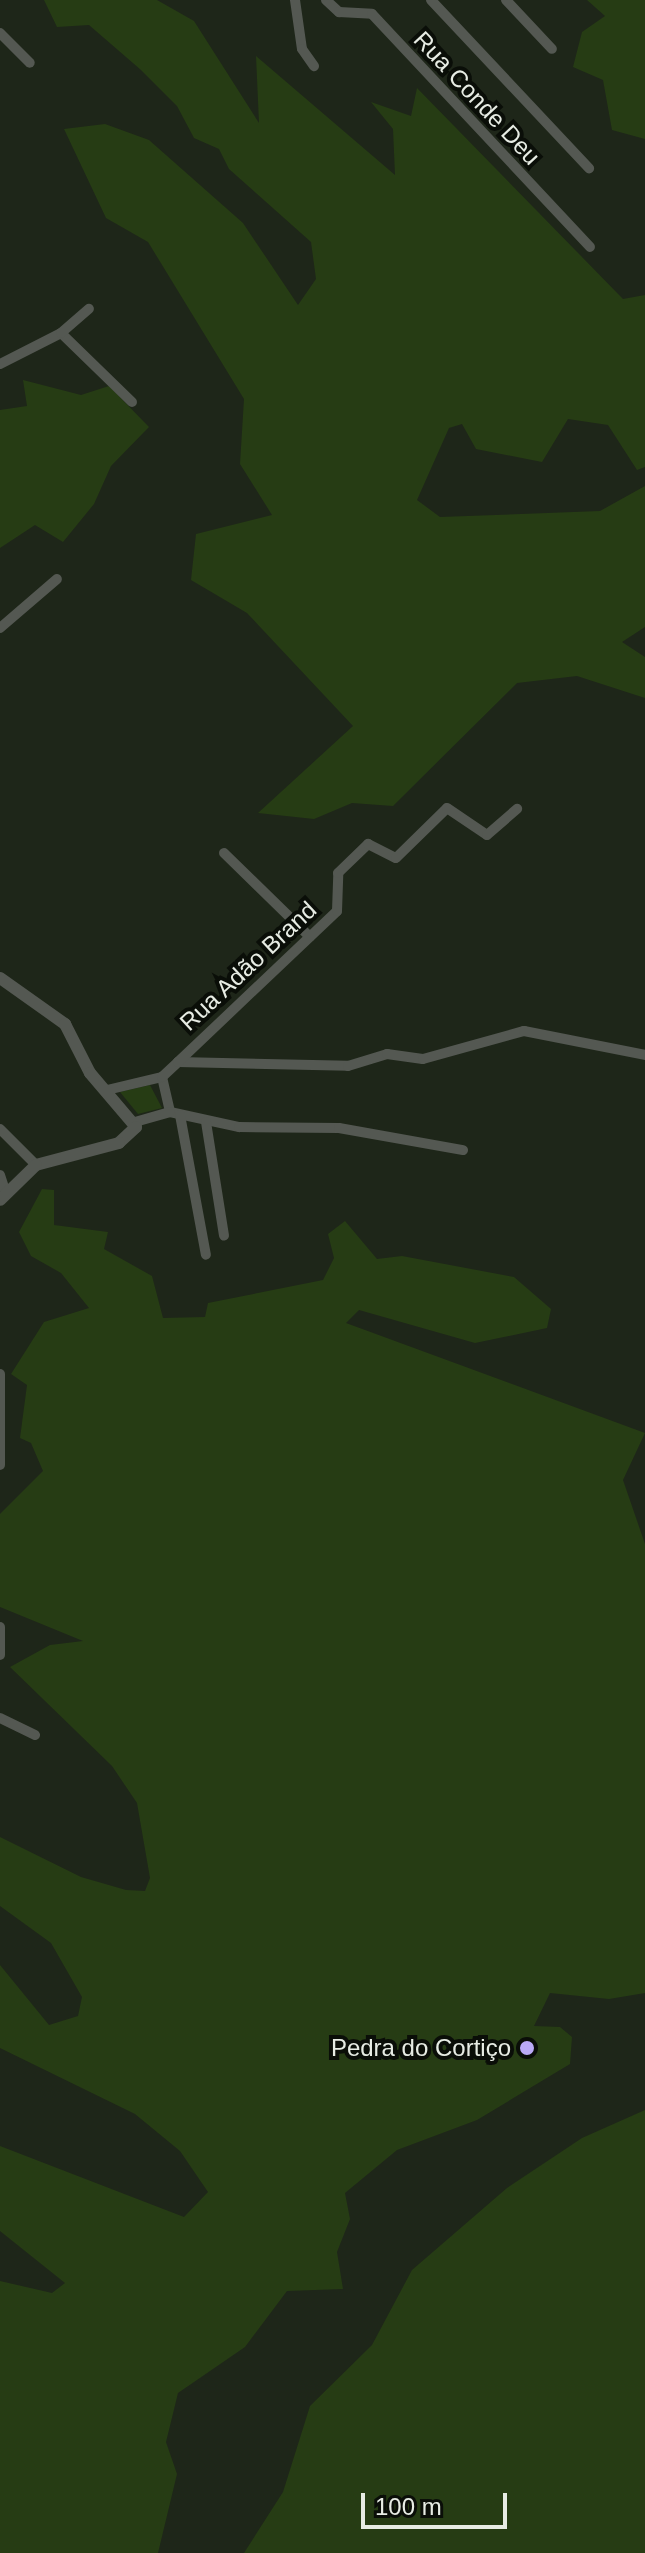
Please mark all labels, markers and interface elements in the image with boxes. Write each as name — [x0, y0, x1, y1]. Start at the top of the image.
street label: Rua Conde Deu — [408, 25, 546, 171]
street label: Rua Adão Brand — [173, 895, 323, 1037]
place label: Pedra do Cortiço — [331, 2034, 511, 2062]
marker: Pedra do Cortiço — [518, 2039, 536, 2057]
scale bar — [365, 2477, 511, 2527]
text: 100 m — [375, 2493, 442, 2520]

